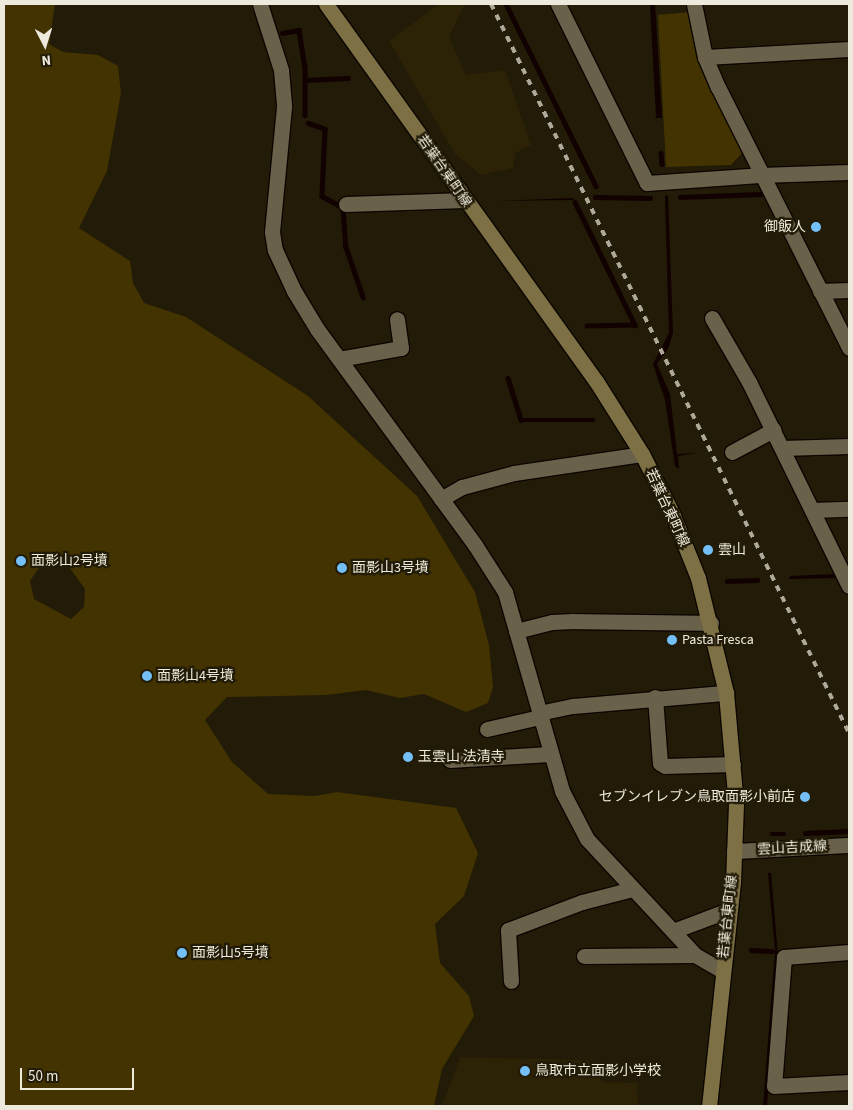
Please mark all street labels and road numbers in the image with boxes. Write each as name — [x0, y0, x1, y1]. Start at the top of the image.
street label: 若葉台東町線 — [413, 132, 475, 210]
street label: 若葉台東町線 — [642, 466, 692, 550]
street label: 雲山吉成線 — [757, 838, 827, 858]
street label: 若葉台東町線 — [715, 874, 741, 960]

